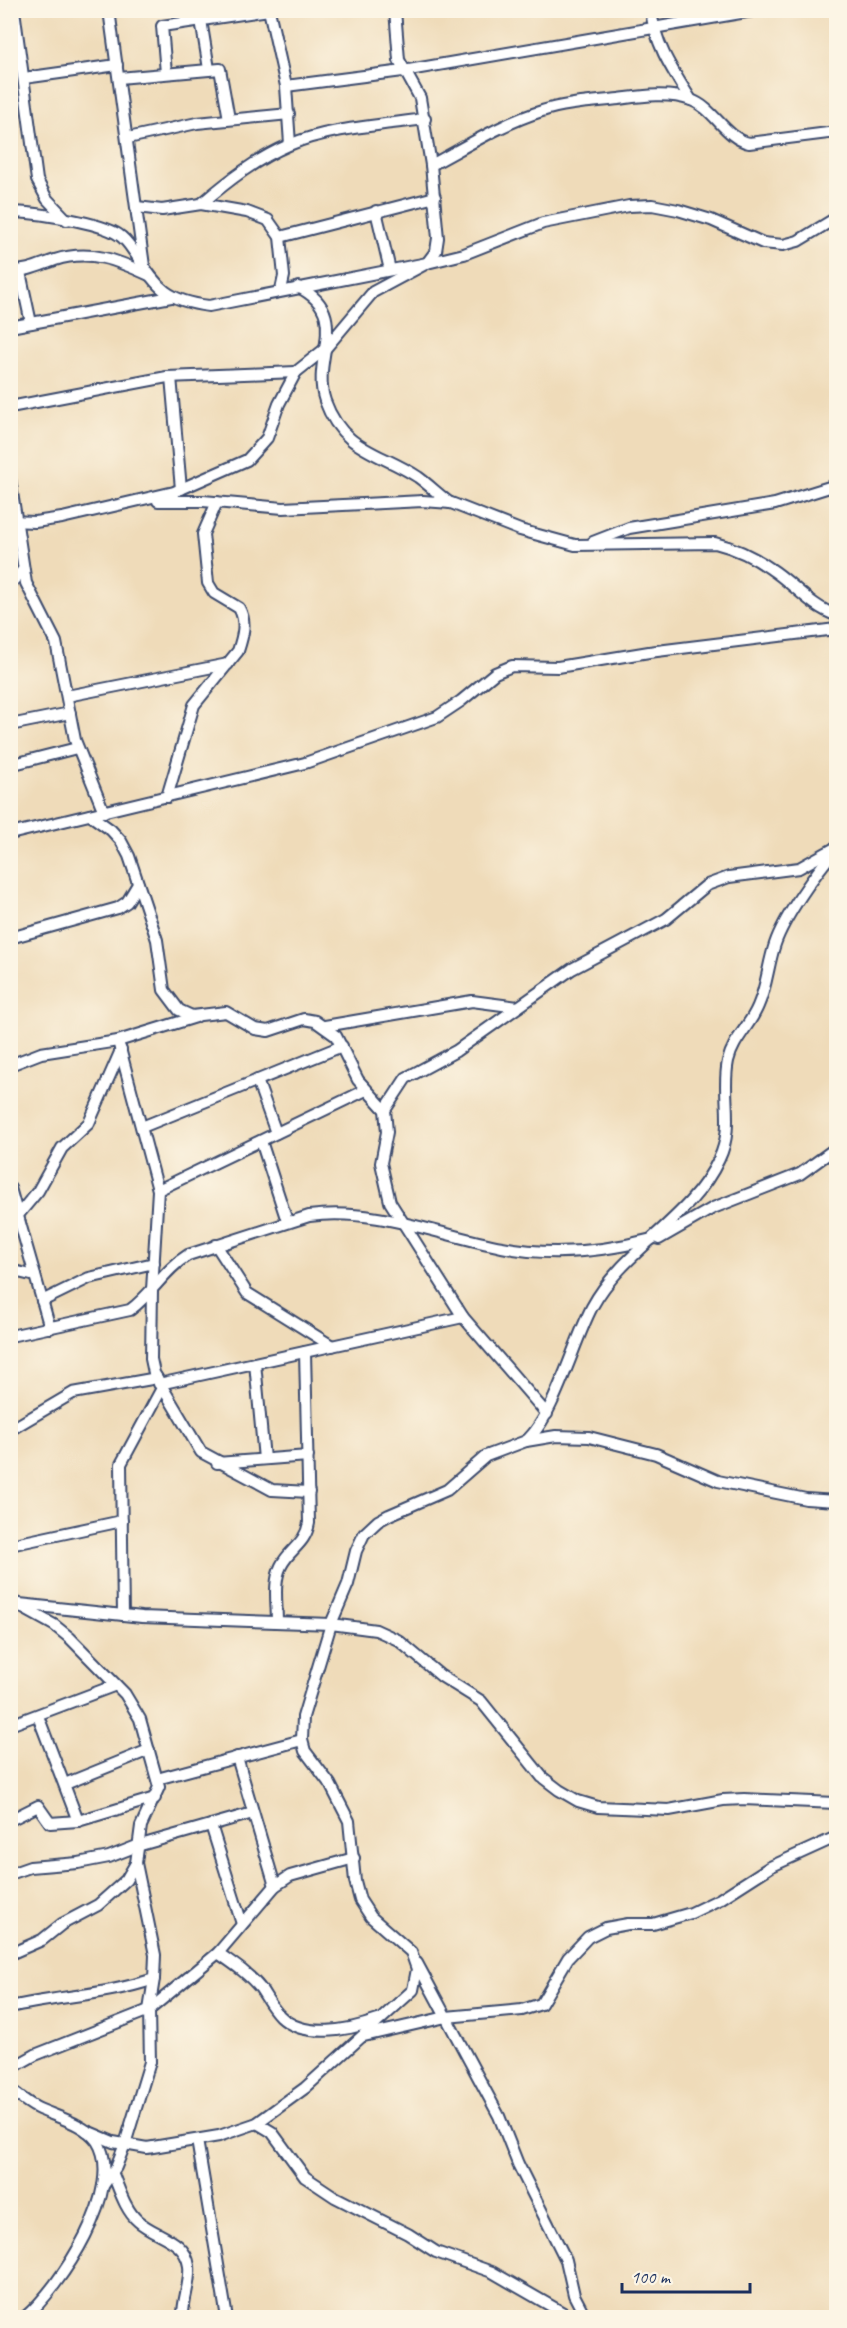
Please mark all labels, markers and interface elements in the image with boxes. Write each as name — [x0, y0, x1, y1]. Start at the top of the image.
scale bar — [622, 2256, 750, 2294]
text: 100 m — [631, 2266, 672, 2288]

